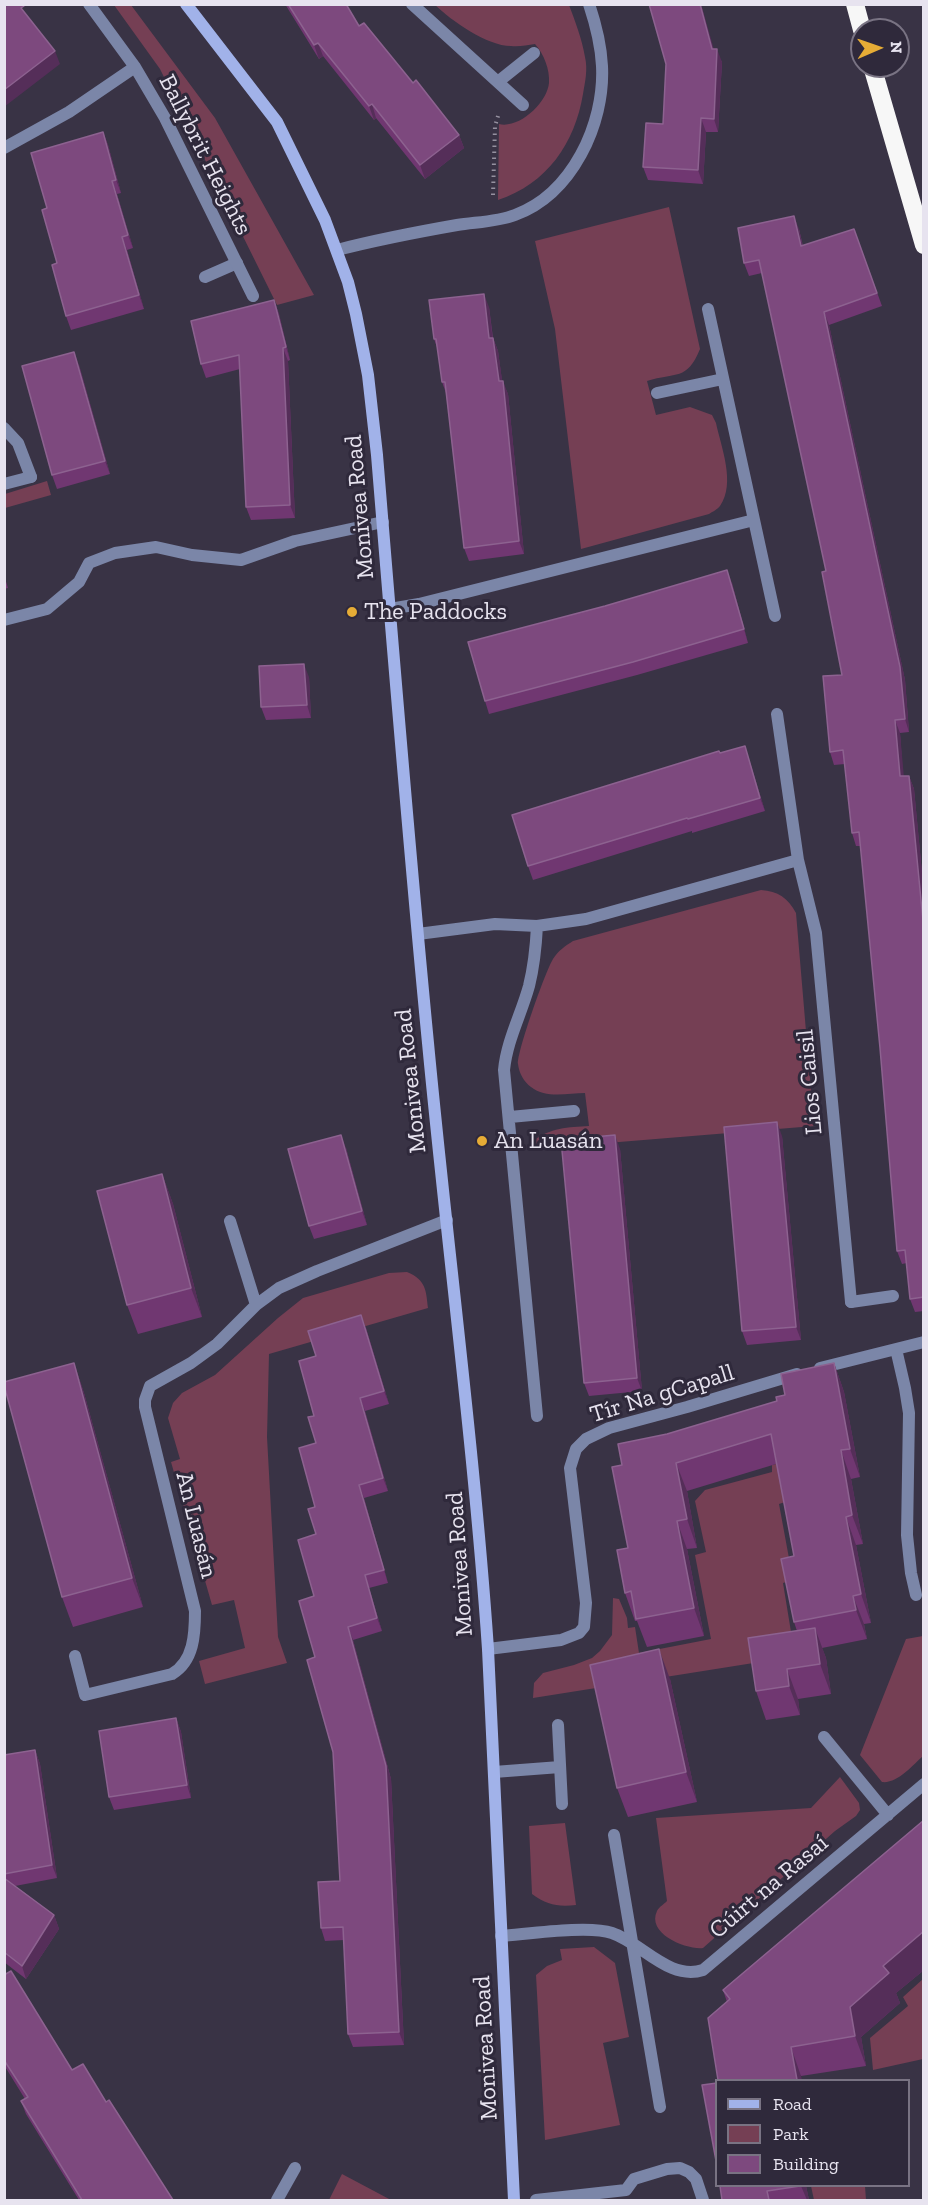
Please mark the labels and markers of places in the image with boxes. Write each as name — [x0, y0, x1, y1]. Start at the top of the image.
place label: The Paddocks — [364, 598, 507, 626]
marker: The Paddocks — [345, 605, 359, 619]
place label: An Luasán — [494, 1127, 603, 1155]
marker: An Luasán — [475, 1134, 489, 1148]

